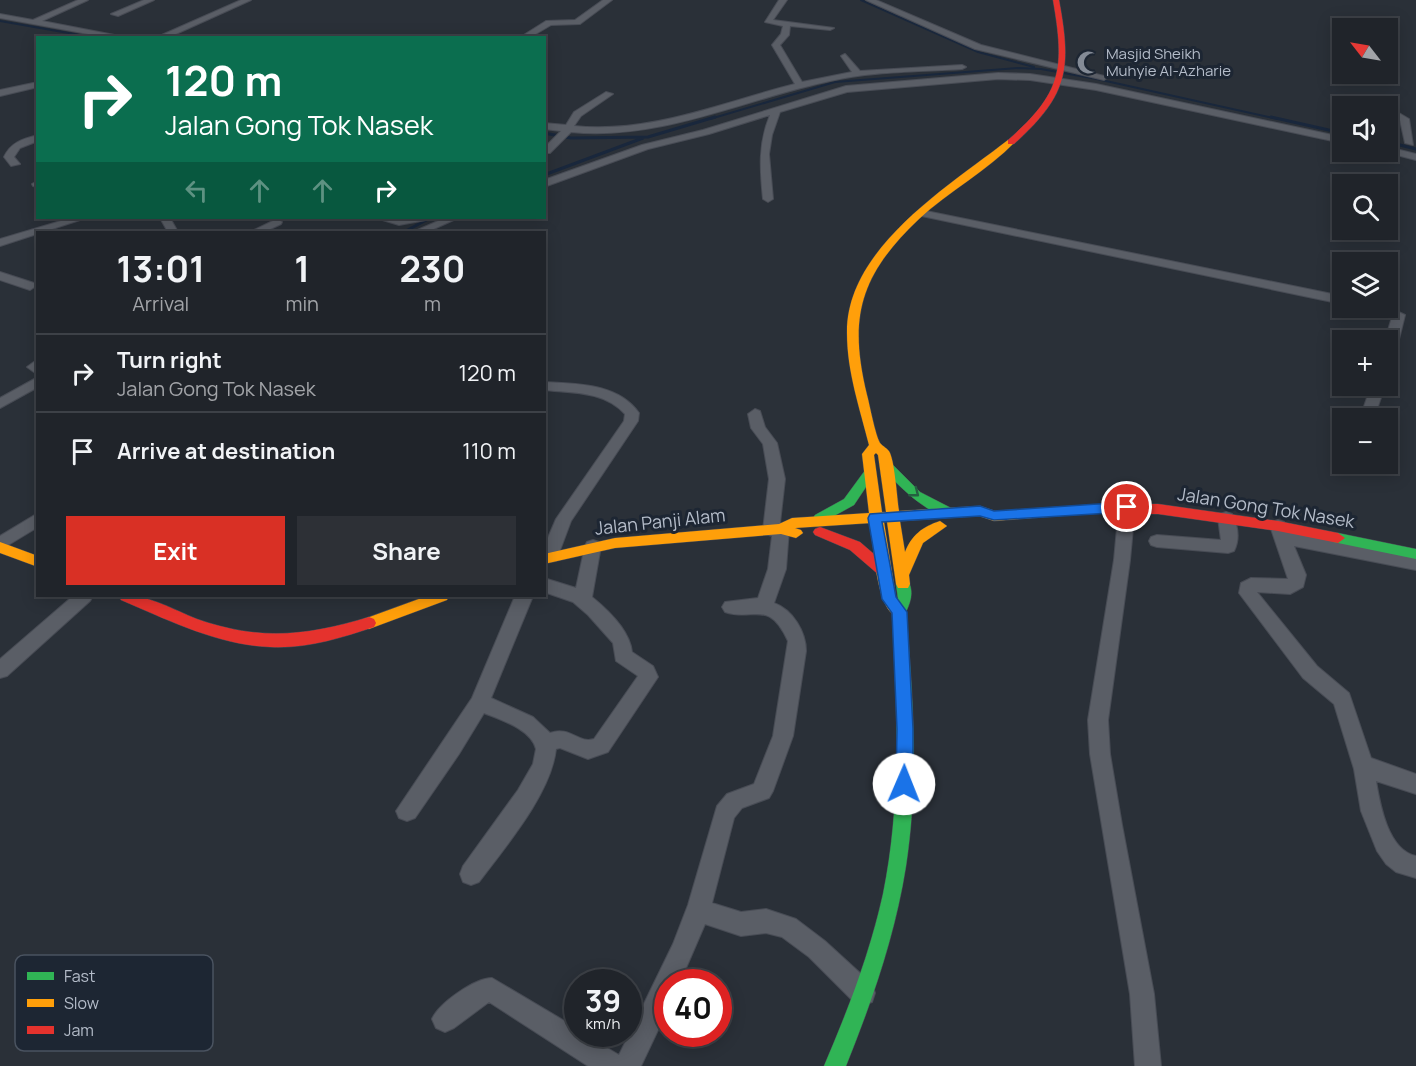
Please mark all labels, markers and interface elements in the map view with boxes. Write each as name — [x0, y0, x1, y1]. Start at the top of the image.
north arrow — [1332, 18, 1398, 84]
map controls — [1332, 18, 1398, 474]
place label: Masjid Sheikh Muhyie Al-Azharie — [1106, 43, 1231, 81]
mosque icon: Masjid Sheikh Muhyie Al-Azharie — [1075, 50, 1101, 76]
text: 120 m — [165, 51, 282, 109]
icon: right — [66, 60, 144, 138]
button: sound — [1332, 96, 1398, 162]
text: Jalan Gong Tok Nasek — [165, 106, 433, 143]
icon: left — [180, 174, 213, 207]
icon: ahead — [243, 174, 276, 207]
icon: ahead — [306, 174, 339, 207]
icon: right — [369, 174, 402, 207]
button: search — [1332, 174, 1398, 240]
text: 13:01 — [116, 244, 205, 293]
text: 1 — [294, 244, 310, 293]
text: 230 — [399, 244, 465, 293]
button: layers — [1332, 252, 1398, 318]
text: Arrival — [132, 290, 189, 317]
text: min — [285, 290, 319, 317]
text: m — [424, 290, 441, 317]
button: + — [1332, 330, 1398, 396]
text: Turn right — [117, 345, 222, 375]
icon: right — [66, 357, 99, 390]
text: 120 m — [458, 358, 516, 388]
text: Jalan Gong Tok Nasek — [117, 375, 316, 402]
button: − — [1332, 408, 1398, 474]
icon: arrive — [66, 435, 99, 468]
text: Arrive at destination — [117, 436, 335, 466]
text: 110 m — [462, 436, 516, 466]
pin — [1101, 481, 1152, 532]
street label: Jalan Gong Tok Nasek — [1176, 481, 1357, 533]
one-way arrow — [908, 486, 919, 497]
icon: arrive — [1110, 490, 1143, 523]
street label: Jalan Panji Alam — [593, 502, 726, 540]
button: Exit — [66, 516, 285, 585]
button: Share — [297, 516, 516, 585]
position arrow — [872, 752, 936, 816]
legend — [15, 955, 213, 1051]
text: Fast — [64, 965, 95, 987]
speed limit sign: 40 — [654, 969, 732, 1047]
text: 39 — [585, 980, 621, 1021]
text: Slow — [64, 992, 99, 1014]
text: km/h — [586, 1013, 620, 1034]
text: Jam — [64, 1019, 94, 1041]

